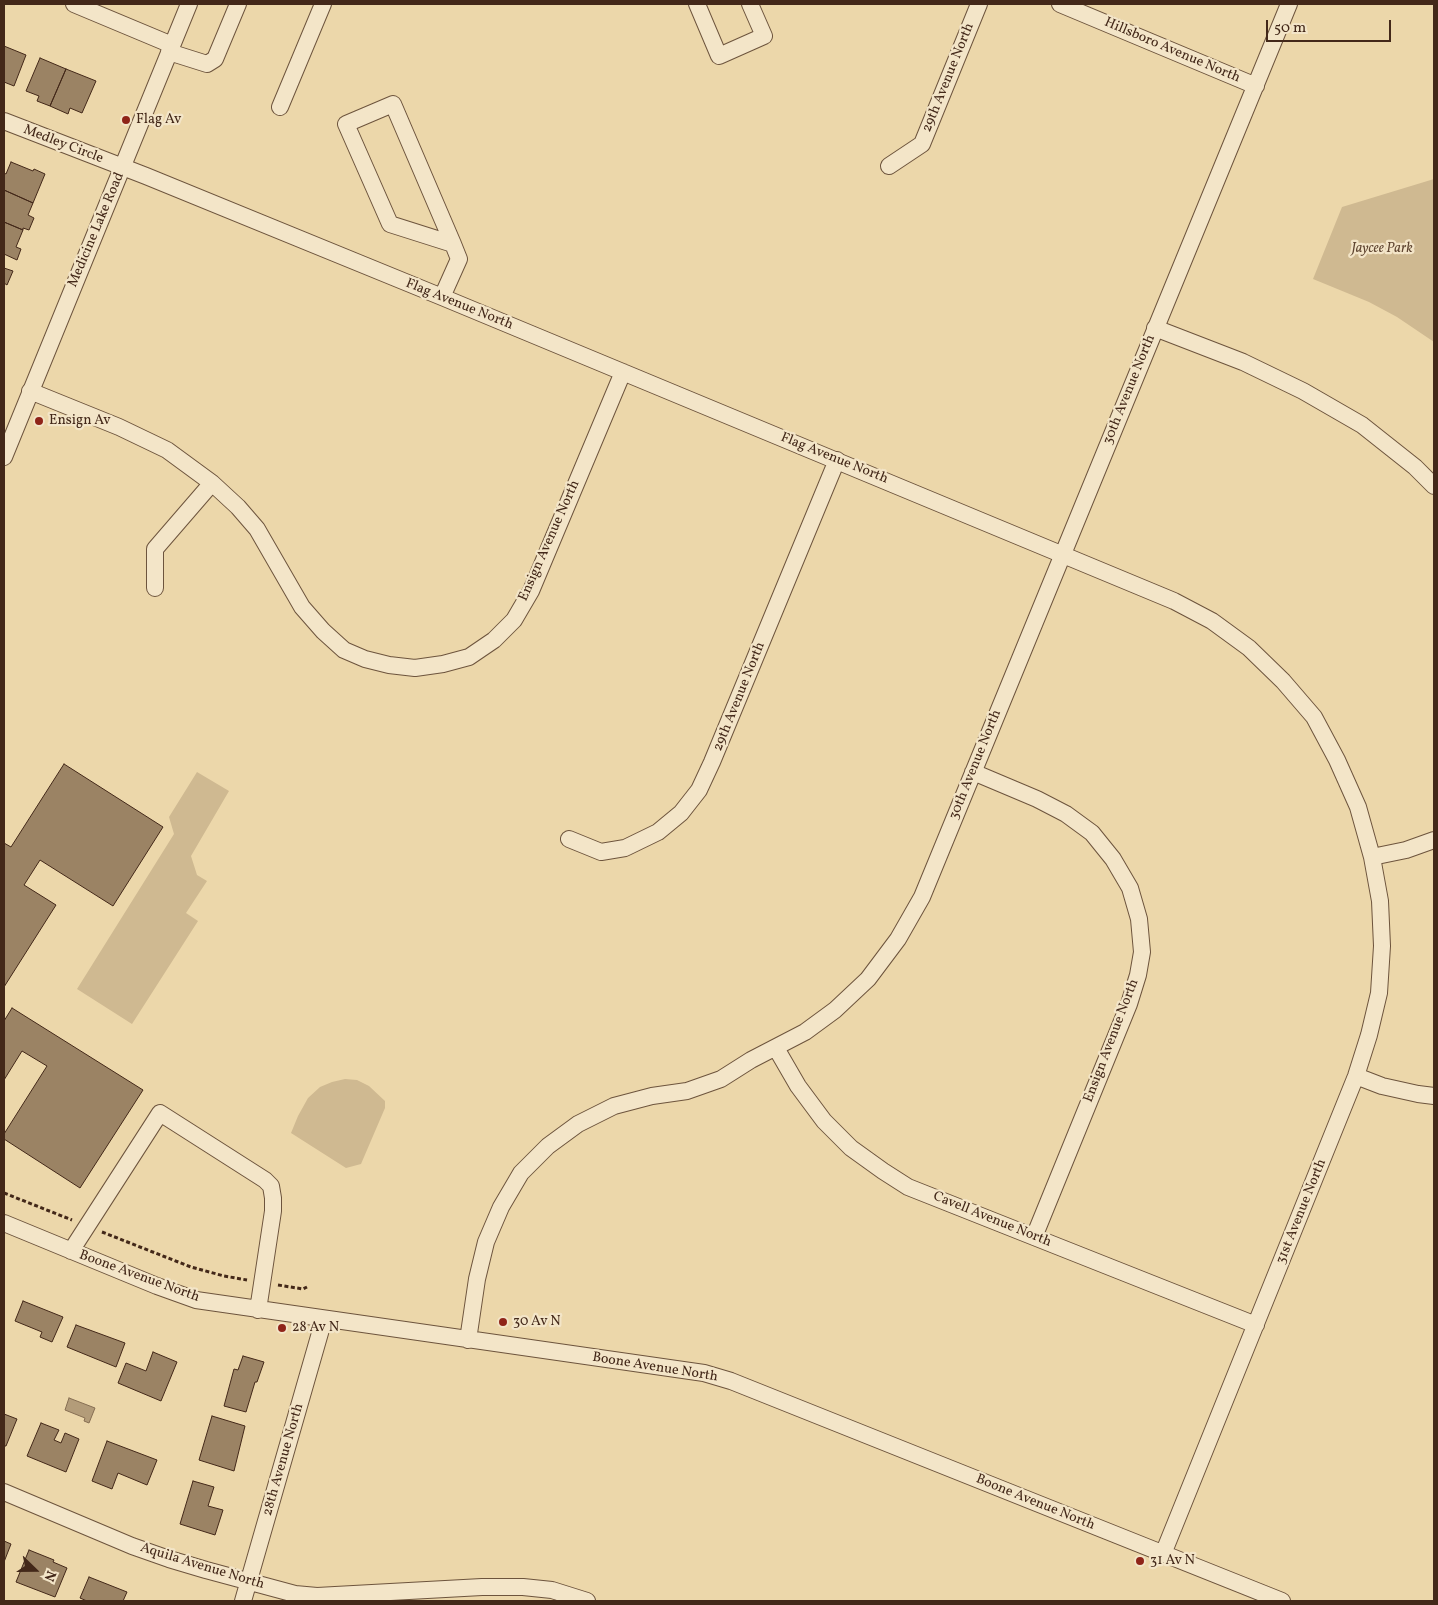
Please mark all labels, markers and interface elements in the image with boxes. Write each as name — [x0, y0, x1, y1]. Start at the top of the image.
scale bar — [1268, 10, 1393, 42]
street label: Hillsboro Avenue North — [1102, 15, 1242, 87]
text: 50 m — [1274, 18, 1306, 39]
street label: 29th Avenue North — [919, 21, 979, 135]
place label: Flag Av — [136, 112, 181, 128]
marker: Flag Av — [120, 114, 132, 126]
street label: Medley Circle — [21, 122, 105, 168]
street label: Medicine Lake Road — [65, 170, 129, 290]
park label: Jaycee Park — [1351, 241, 1413, 257]
street label: Flag Avenue North — [403, 276, 515, 334]
street label: 30th Avenue North — [1100, 333, 1160, 447]
place label: Ensign Av — [49, 413, 111, 429]
marker: Ensign Av — [33, 415, 45, 427]
street label: Flag Avenue North — [778, 430, 890, 488]
street label: Ensign Avenue North — [516, 478, 584, 604]
street label: 29th Avenue North — [710, 640, 770, 754]
street label: 30th Avenue North — [946, 708, 1006, 822]
street label: Ensign Avenue North — [1081, 977, 1143, 1105]
street label: 31st Avenue North — [1273, 1157, 1331, 1267]
street label: Cavell Avenue North — [930, 1189, 1054, 1251]
street label: Boone Avenue North — [76, 1247, 202, 1307]
place label: 30 Av N — [513, 1314, 561, 1330]
marker: 30 Av N — [497, 1316, 509, 1328]
place label: 28 Av N — [292, 1320, 339, 1336]
marker: 28 Av N — [276, 1322, 288, 1334]
street label: Boone Avenue North — [591, 1350, 719, 1386]
street label: 28th Avenue North — [260, 1402, 308, 1518]
street label: Boone Avenue North — [973, 1471, 1097, 1535]
street label: Aquila Avenue North — [138, 1540, 266, 1594]
north arrow — [10, 1545, 60, 1595]
place label: 31 Av N — [1150, 1553, 1195, 1569]
marker: 31 Av N — [1134, 1555, 1146, 1567]
text: N — [39, 1568, 60, 1584]

